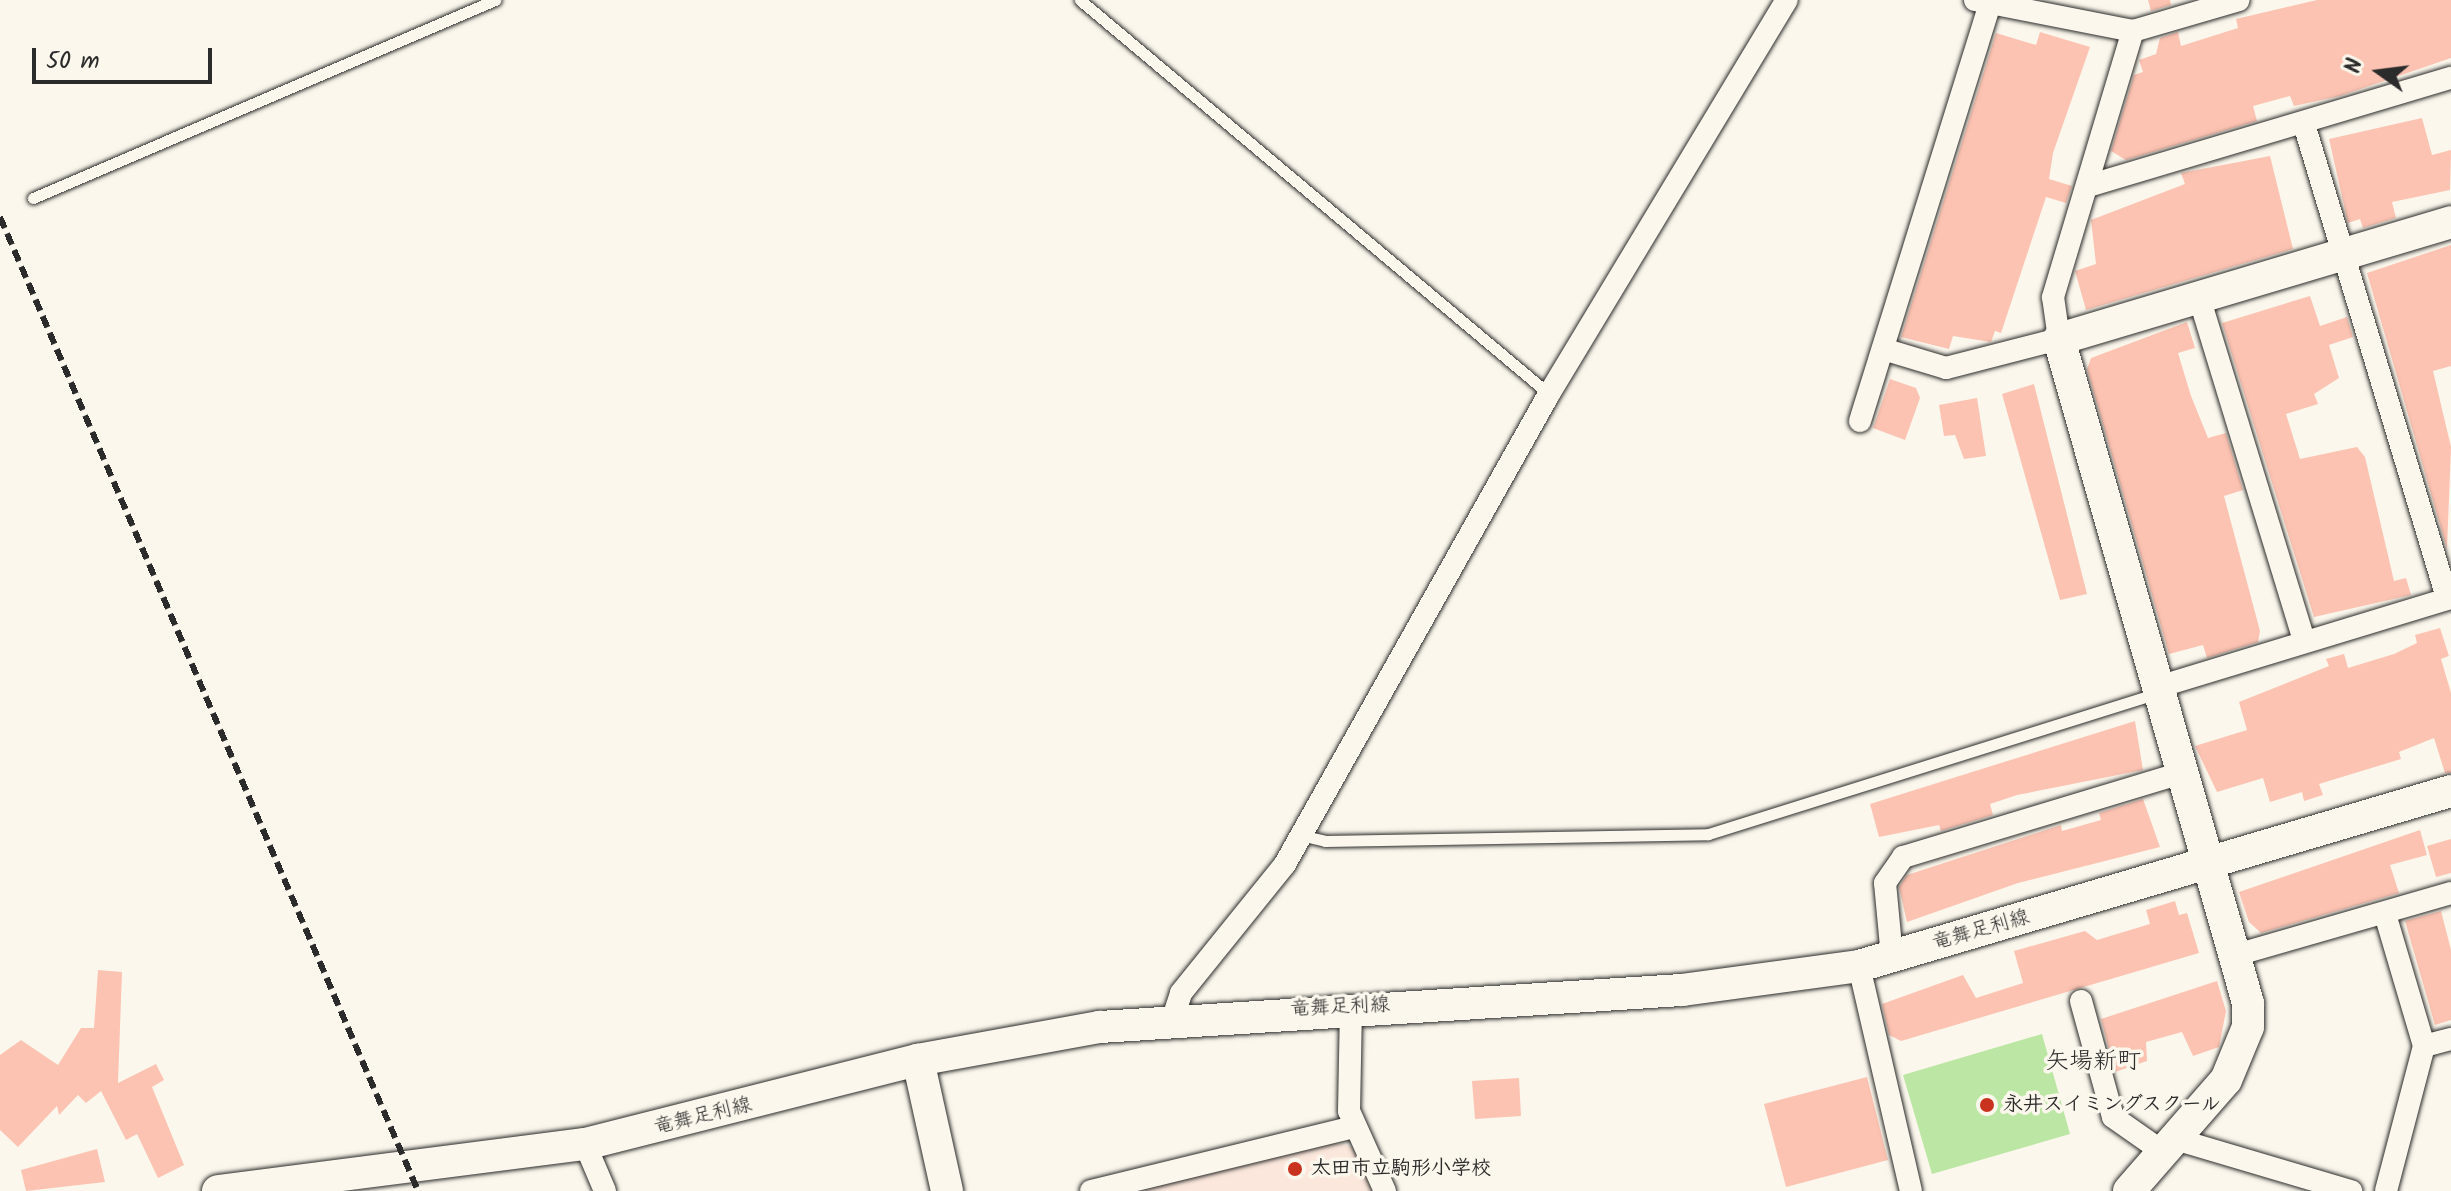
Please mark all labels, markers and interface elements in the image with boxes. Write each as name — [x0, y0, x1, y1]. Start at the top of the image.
scale bar — [36, 32, 216, 82]
north arrow — [2339, 32, 2419, 112]
text: 50 m — [46, 42, 100, 81]
text: N — [2337, 55, 2374, 77]
street label: 竜舞足利線 — [1930, 906, 2032, 956]
street label: 竜舞足利線 — [1289, 993, 1391, 1023]
district label: 矢場新町 — [2045, 1048, 2141, 1076]
street label: 竜舞足利線 — [652, 1093, 754, 1141]
place label: 永井スイミングスクール — [2003, 1093, 2223, 1117]
marker: 永井スイミングスクール — [1978, 1096, 1996, 1114]
place label: 太田市立駒形小学校 — [1311, 1157, 1491, 1181]
marker: 太田市立駒形小学校 — [1286, 1160, 1304, 1178]

